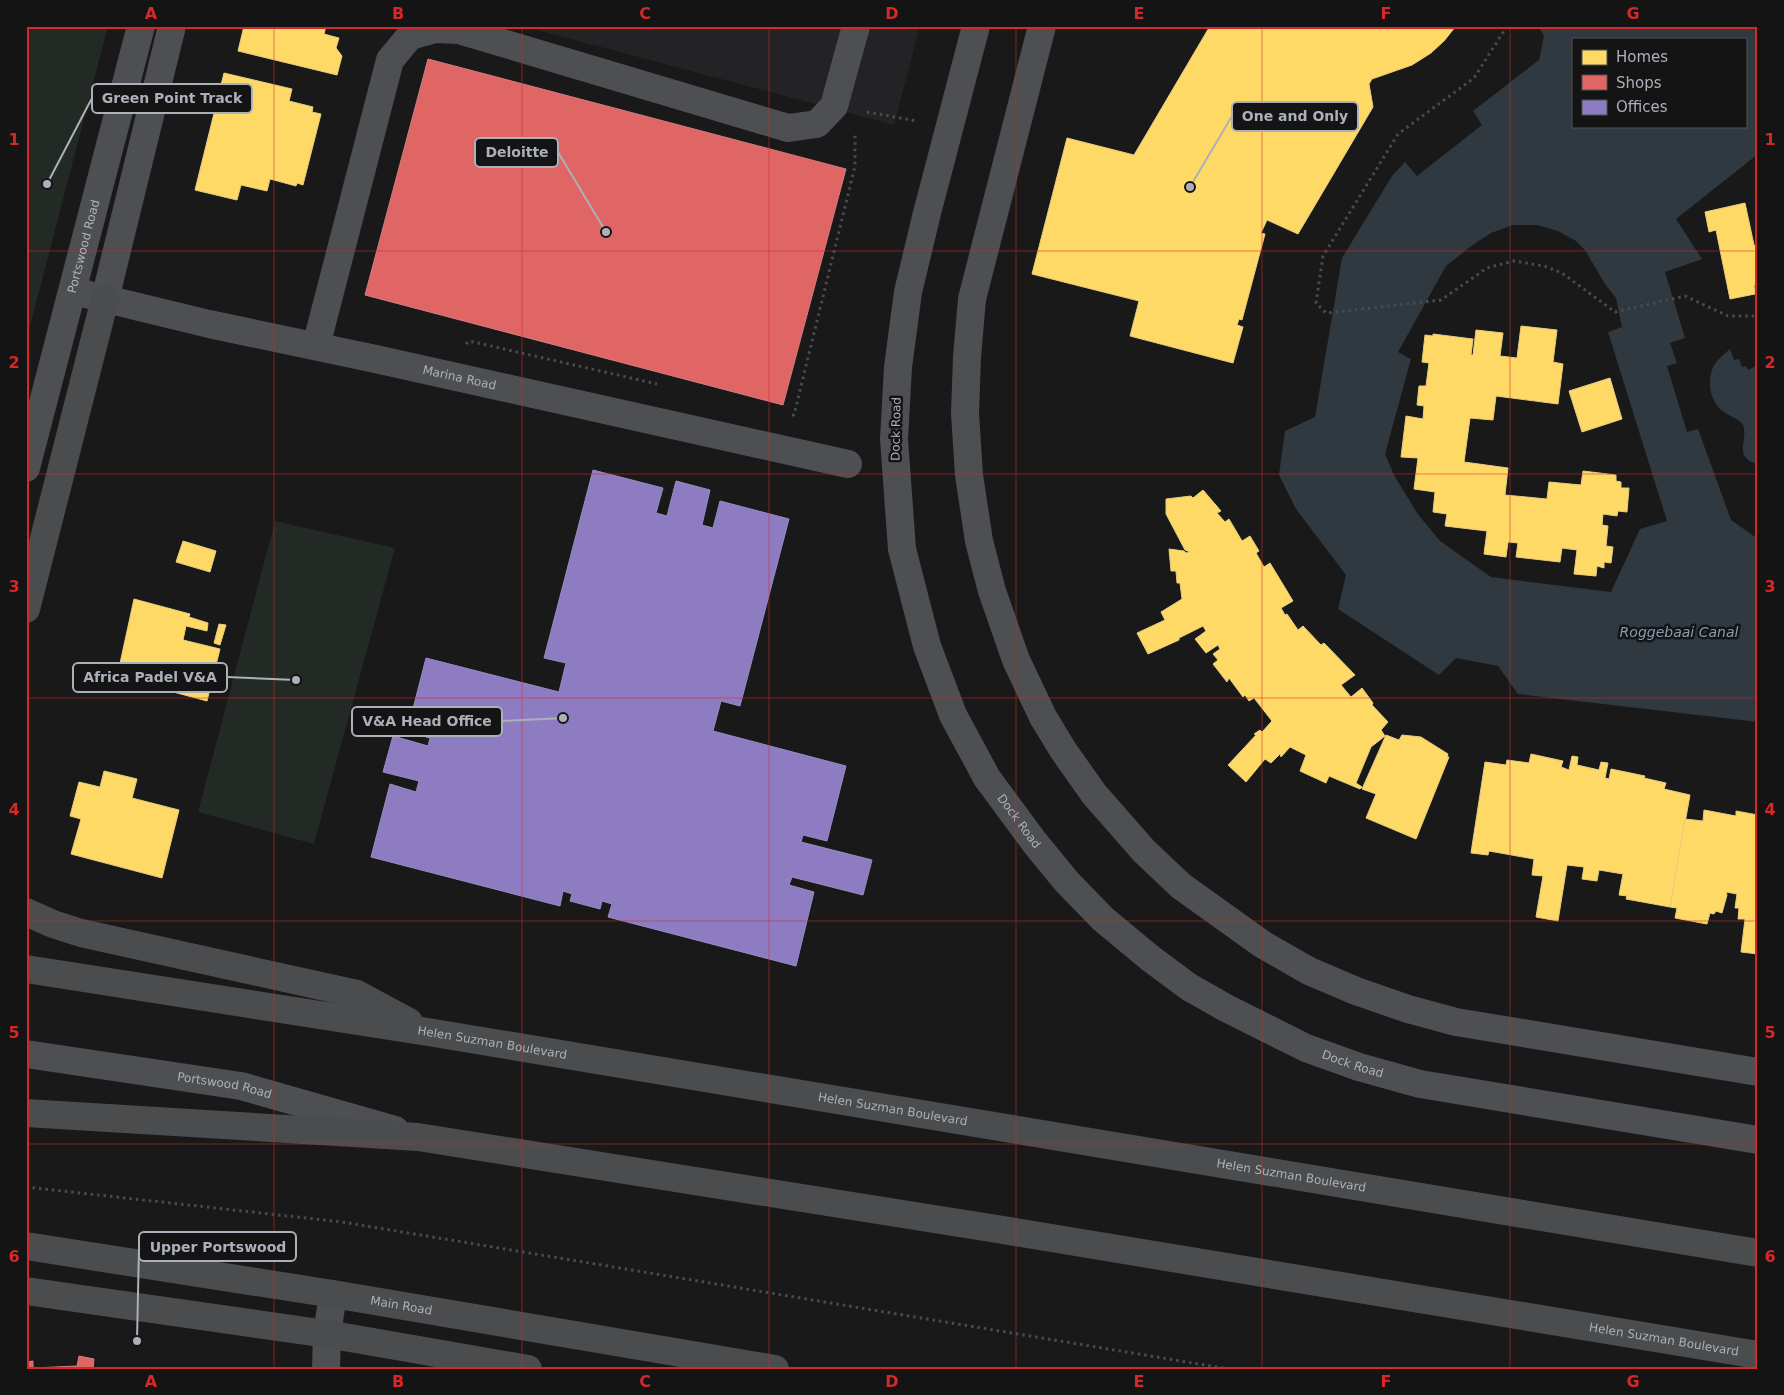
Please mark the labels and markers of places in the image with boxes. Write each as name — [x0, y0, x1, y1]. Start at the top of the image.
callout: Green Point Track — [92, 84, 252, 113]
callout: One and Only — [1232, 102, 1358, 131]
callout: Deloitte — [475, 138, 558, 167]
callout: Africa Padel V&A — [73, 663, 227, 692]
callout: V&A Head Office — [352, 707, 502, 736]
callout: Upper Portswood — [139, 1232, 296, 1261]

